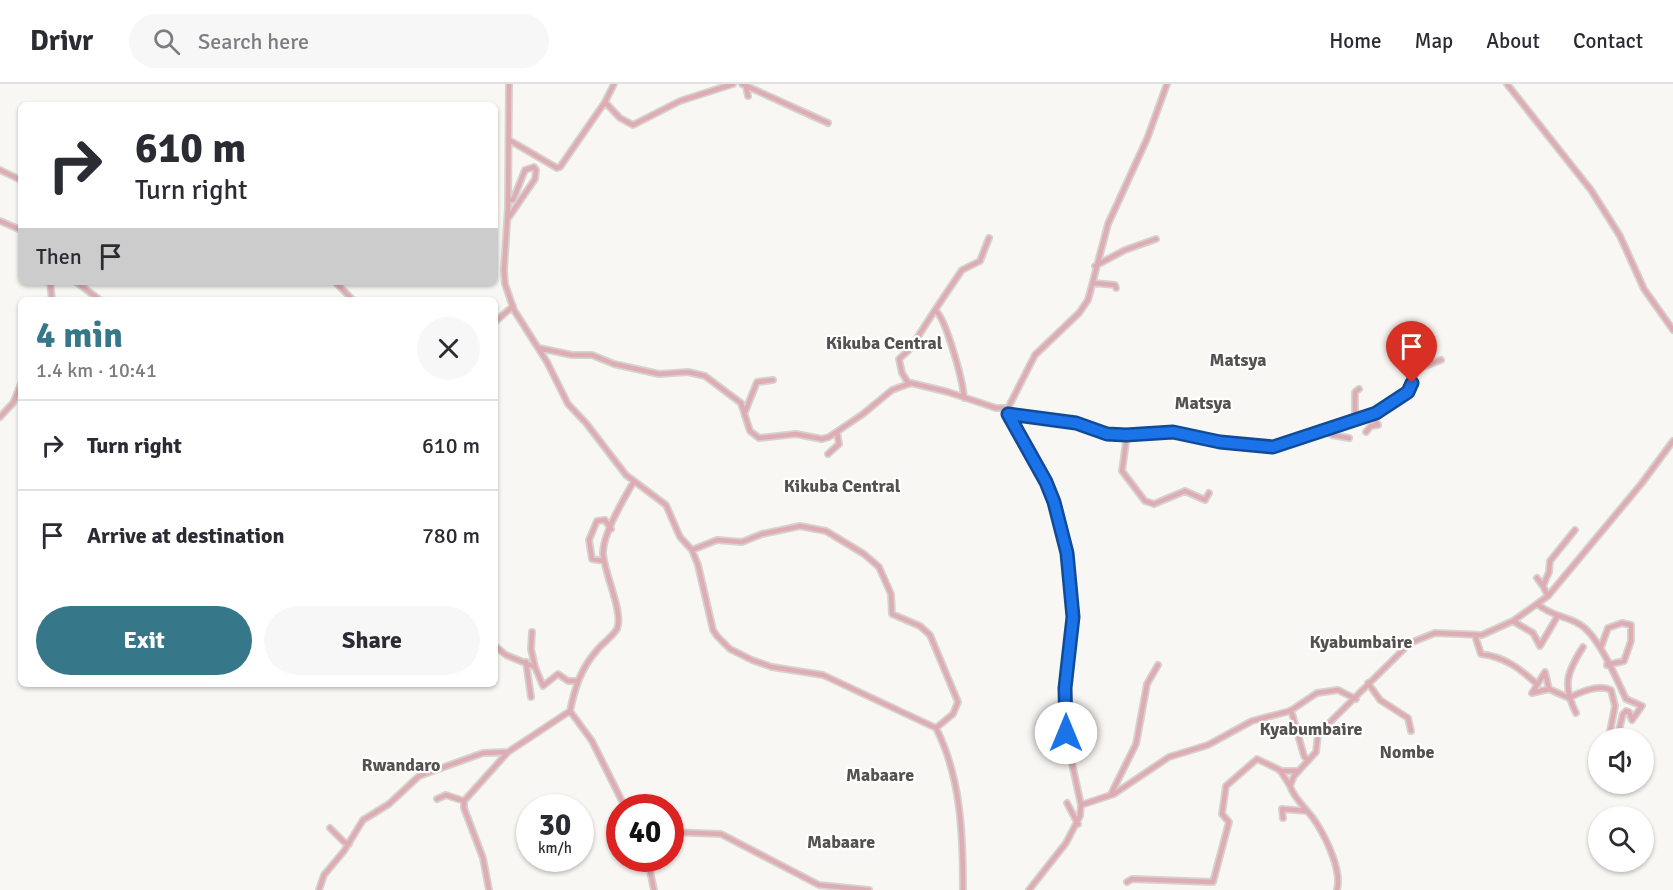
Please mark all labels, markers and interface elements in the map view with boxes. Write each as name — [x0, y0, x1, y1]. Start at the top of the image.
search box — [129, 14, 549, 68]
text: Drivr — [30, 24, 93, 58]
icon: search — [150, 25, 183, 58]
text: Search here — [198, 28, 309, 55]
text: Home — [1329, 28, 1382, 54]
text: Map — [1415, 28, 1453, 54]
text: About — [1486, 28, 1540, 54]
text: Contact — [1573, 28, 1643, 54]
text: 610 m — [135, 123, 246, 174]
icon: right — [36, 126, 114, 204]
text: Turn right — [135, 174, 248, 207]
icon: arrive — [94, 240, 127, 273]
text: Then — [36, 243, 82, 270]
text: 4 min — [36, 313, 123, 358]
button: close — [417, 317, 480, 380]
pin — [1386, 321, 1437, 383]
icon: arrive — [1395, 330, 1428, 363]
district label: Kikuba Central — [826, 332, 943, 354]
district label: Matsya — [1210, 349, 1266, 371]
text: 1.4 km · 10:41 — [36, 358, 157, 383]
district label: Matsya — [1175, 392, 1231, 414]
icon: right — [36, 429, 69, 462]
text: Turn right — [87, 432, 182, 459]
text: 610 m — [422, 432, 480, 459]
district label: Kikuba Central — [784, 475, 901, 497]
icon: arrive — [36, 519, 69, 552]
text: Arrive at destination — [87, 522, 284, 549]
text: 780 m — [422, 522, 480, 549]
button: Exit — [36, 606, 252, 675]
button: Share — [264, 606, 480, 675]
district label: Kyabumbaire — [1310, 631, 1413, 653]
position arrow — [1034, 701, 1098, 765]
district label: Kyabumbaire — [1260, 718, 1363, 740]
map controls — [1588, 728, 1654, 872]
button: sound — [1588, 728, 1654, 794]
district label: Nombe — [1379, 741, 1435, 763]
district label: Rwandaro — [362, 754, 440, 776]
district label: Mabaare — [846, 764, 914, 786]
speed limit sign: 40 — [606, 794, 684, 872]
button: search — [1588, 806, 1654, 872]
text: 30 — [539, 807, 571, 844]
district label: Mabaare — [807, 831, 875, 853]
text: km/h — [538, 839, 572, 857]

